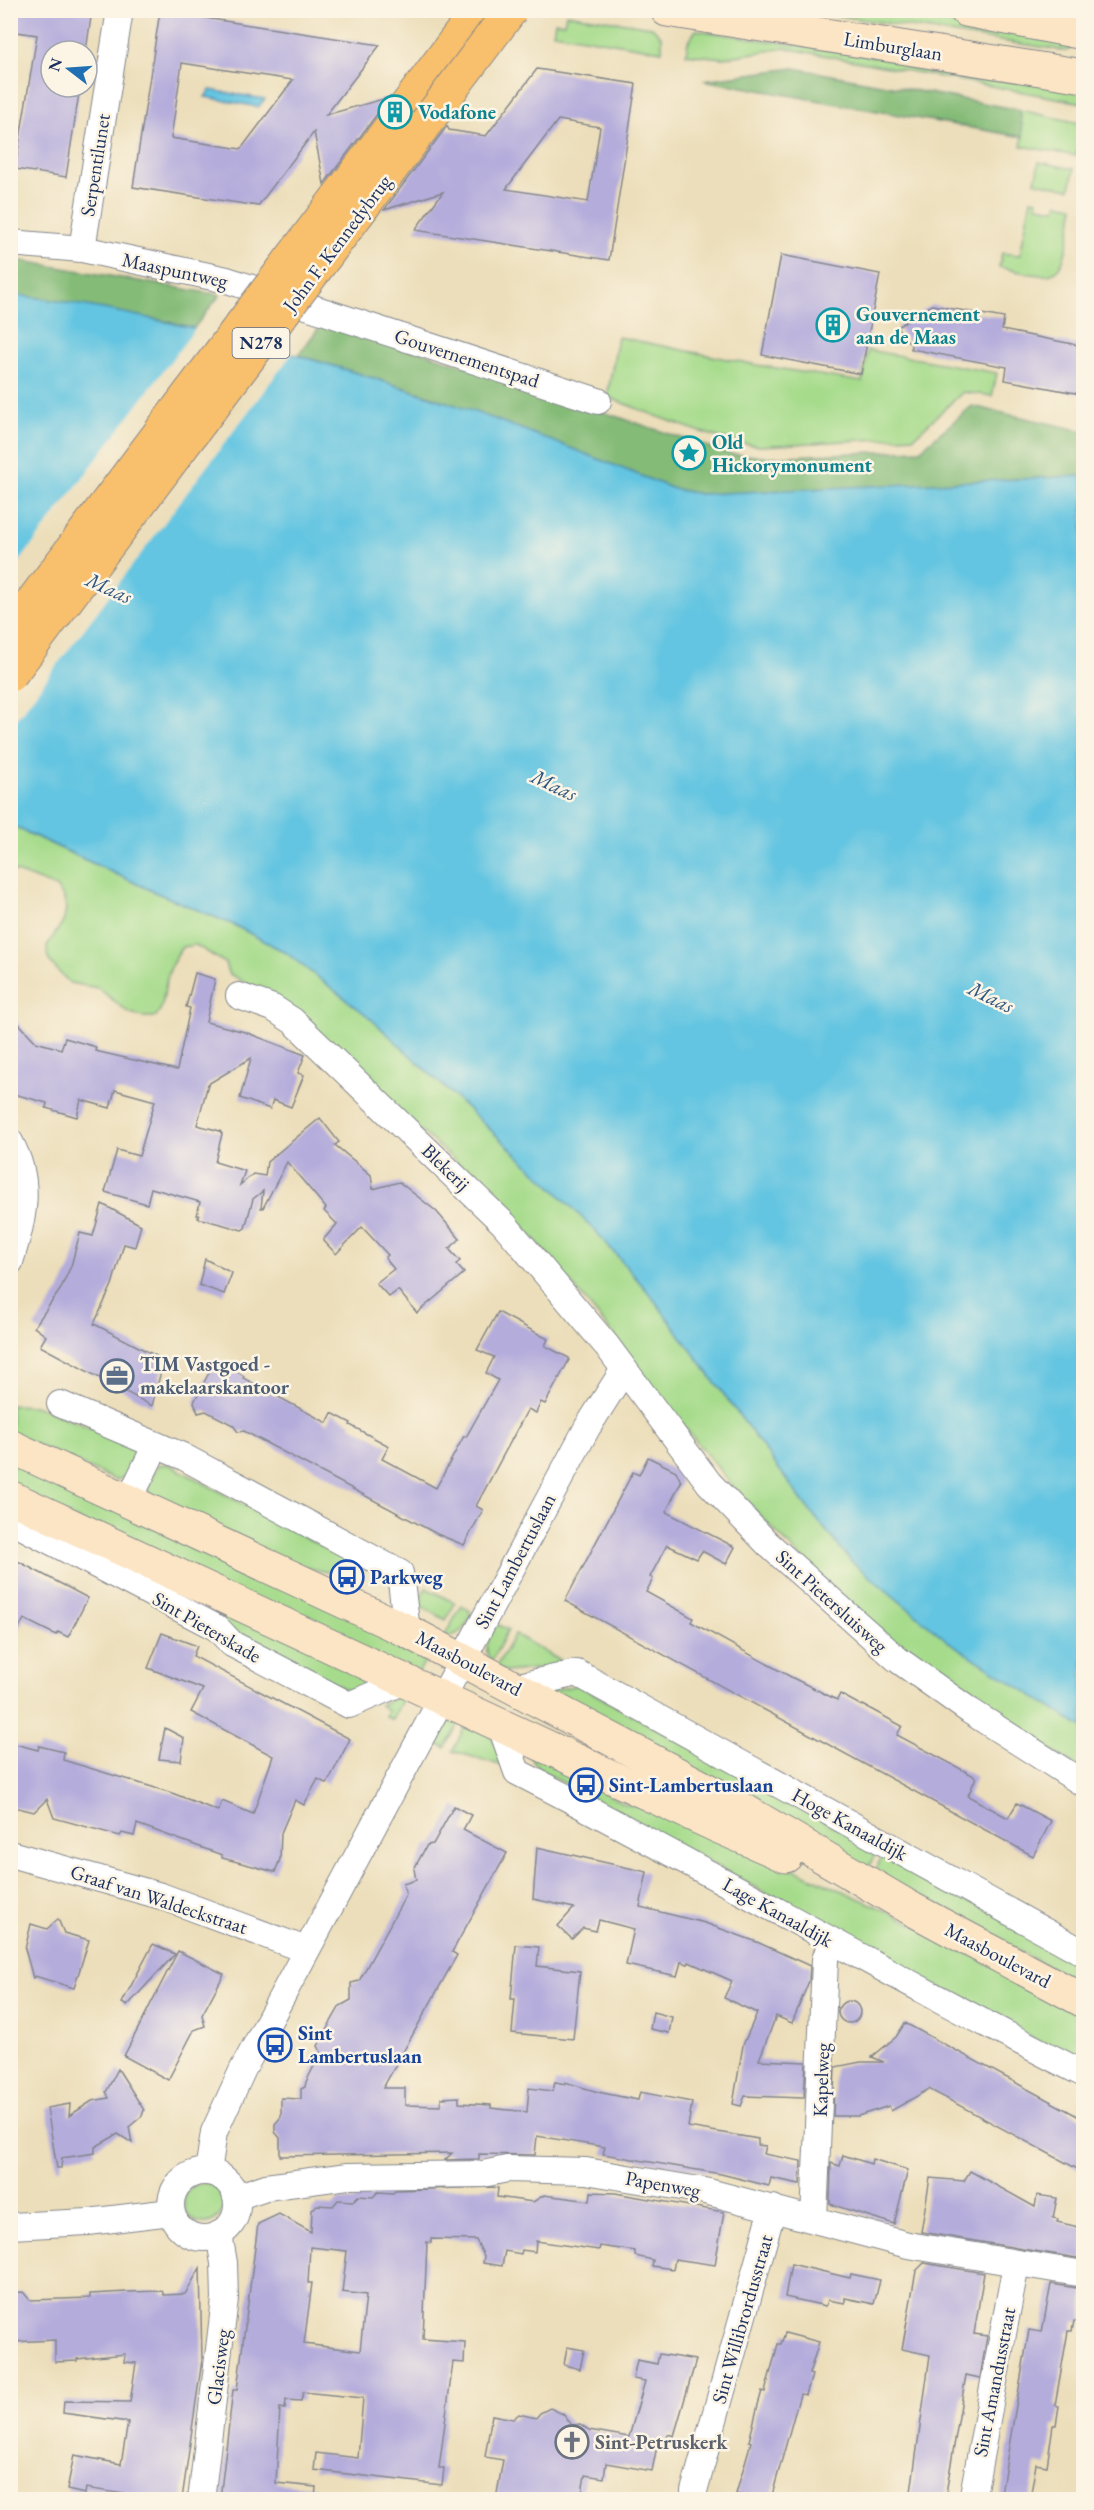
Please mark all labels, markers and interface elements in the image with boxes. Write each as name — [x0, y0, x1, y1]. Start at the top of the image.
street label: Limburglaan — [842, 25, 945, 67]
north arrow — [39, 39, 99, 99]
text: N — [43, 55, 67, 74]
building icon: Vodafone — [377, 94, 413, 130]
place label: Vodafone — [418, 99, 496, 125]
street label: Serpentilunet — [74, 111, 116, 218]
street label: John F. Kennedybrug — [276, 169, 397, 318]
street label: Maaspuntweg — [120, 246, 231, 294]
place label: Gouvernement aan de Maas — [856, 301, 981, 350]
building icon: Gouvernement aan de Maas — [815, 307, 851, 343]
street label: Gouvernementspad — [391, 322, 544, 394]
road number: N278 — [232, 328, 290, 358]
place label: Old Hickorymonument — [712, 429, 872, 478]
place icon: Old Hickorymonument — [671, 435, 707, 471]
water label: Maas — [80, 565, 136, 610]
water label: Maas — [525, 761, 582, 807]
water label: Maas — [962, 973, 1019, 1019]
street label: Blekerij — [416, 1138, 476, 1196]
place label: TIM Vastgoed - makelaarskantoor — [140, 1351, 290, 1400]
office icon: TIM Vastgoed - makelaarskantoor — [99, 1358, 135, 1394]
street label: Sint Lambertuslaan — [468, 1488, 562, 1633]
street label: Sint Pietersluisweg — [770, 1544, 894, 1659]
bus stop icon: Parkweg — [329, 1559, 365, 1595]
place label: Parkweg — [370, 1564, 444, 1590]
street label: Sint Pieterskade — [148, 1585, 266, 1669]
street label: Maasboulevard — [411, 1624, 527, 1702]
bus stop icon: Sint-Lambertuslaan — [568, 1767, 604, 1803]
place label: Sint-Lambertuslaan — [609, 1772, 774, 1798]
street label: Hoge Kanaaldijk — [788, 1781, 913, 1867]
street label: Graaf van Waldeckstraat — [67, 1858, 251, 1940]
street label: Lage Kanaaldijk — [718, 1871, 838, 1953]
street label: Maasboulevard — [940, 1916, 1056, 1994]
place label: Sint Lambertuslaan — [298, 2020, 422, 2069]
bus stop icon: Sint Lambertuslaan — [257, 2027, 293, 2063]
street label: Kapelweg — [807, 2042, 835, 2118]
street label: Papenweg — [623, 2165, 703, 2203]
street label: Sint Willibrordusstraat — [705, 2231, 779, 2407]
street label: Sint Amandusstraat — [967, 2304, 1021, 2459]
street label: Glacisweg — [200, 2327, 236, 2407]
church icon: Sint-Petruskerk — [554, 2424, 590, 2460]
place label: Sint-Petruskerk — [595, 2429, 729, 2455]

